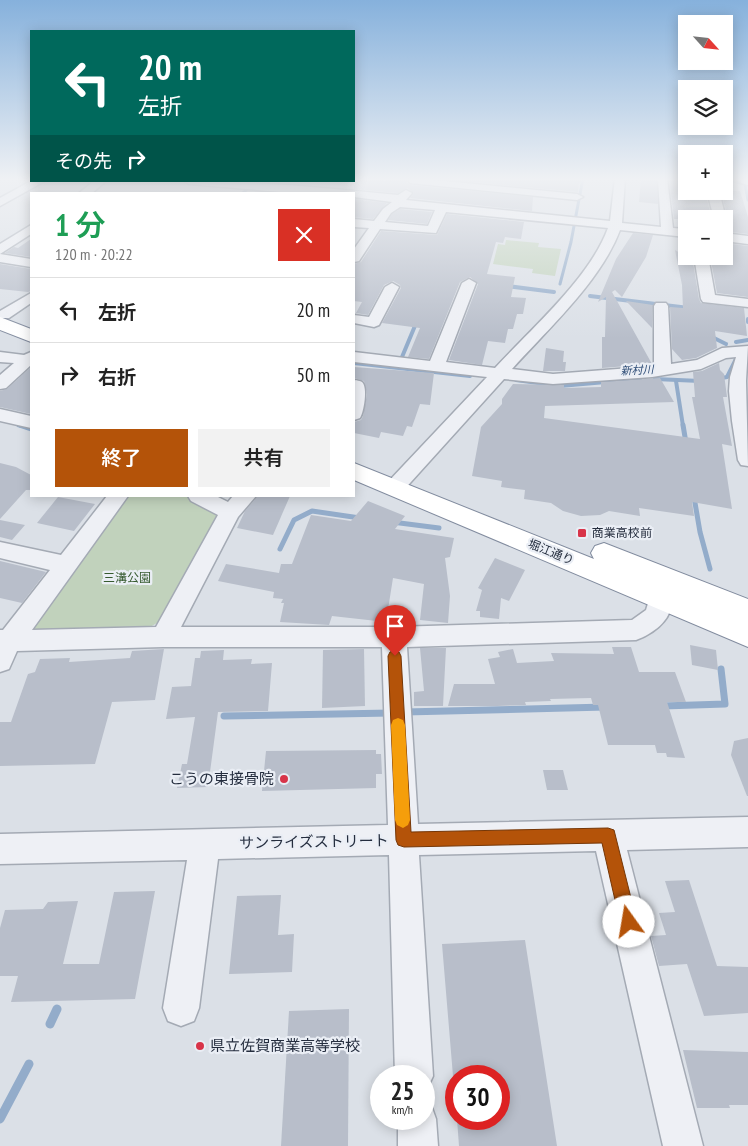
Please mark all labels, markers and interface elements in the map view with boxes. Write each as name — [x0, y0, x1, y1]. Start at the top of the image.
north arrow — [678, 15, 732, 70]
map controls — [678, 15, 733, 265]
text: 20 m — [138, 44, 202, 90]
icon: left — [55, 50, 120, 115]
button: layers — [678, 80, 733, 135]
text: 左折 — [138, 92, 182, 120]
icon: right — [122, 145, 150, 173]
button: + — [678, 145, 733, 200]
text: その先 — [55, 149, 112, 173]
text: 1 分 — [55, 205, 106, 244]
button: close — [278, 209, 330, 261]
button: − — [678, 210, 733, 265]
text: 120 m · 20:22 — [55, 244, 133, 264]
icon: left — [55, 296, 83, 324]
text: 20 m — [297, 298, 330, 322]
text: 左折 — [98, 300, 136, 324]
icon: right — [55, 361, 83, 389]
water label: 新村川 — [620, 362, 655, 378]
text: 50 m — [297, 363, 330, 387]
text: 右折 — [98, 365, 136, 389]
button: 終了 — [55, 429, 188, 487]
button: 共有 — [198, 429, 330, 487]
place label: 商業高校前 — [592, 525, 652, 540]
marker: 商業高校前 — [576, 527, 588, 539]
street label: 堀江通り — [526, 536, 576, 567]
park label: 三溝公園 — [103, 570, 151, 585]
pin — [374, 605, 416, 656]
icon: arrive — [381, 612, 409, 640]
place label: こうの東接骨院 — [169, 769, 274, 788]
marker: こうの東接骨院 — [278, 773, 290, 785]
street label: サンライズストリート — [239, 831, 389, 852]
position arrow — [602, 895, 654, 947]
place label: 県立佐賀商業高等学校 — [210, 1036, 360, 1055]
marker: 県立佐賀商業高等学校 — [194, 1040, 206, 1052]
speed limit sign: 30 — [445, 1065, 510, 1130]
text: 25 — [391, 1075, 414, 1107]
text: km/h — [392, 1102, 413, 1117]

